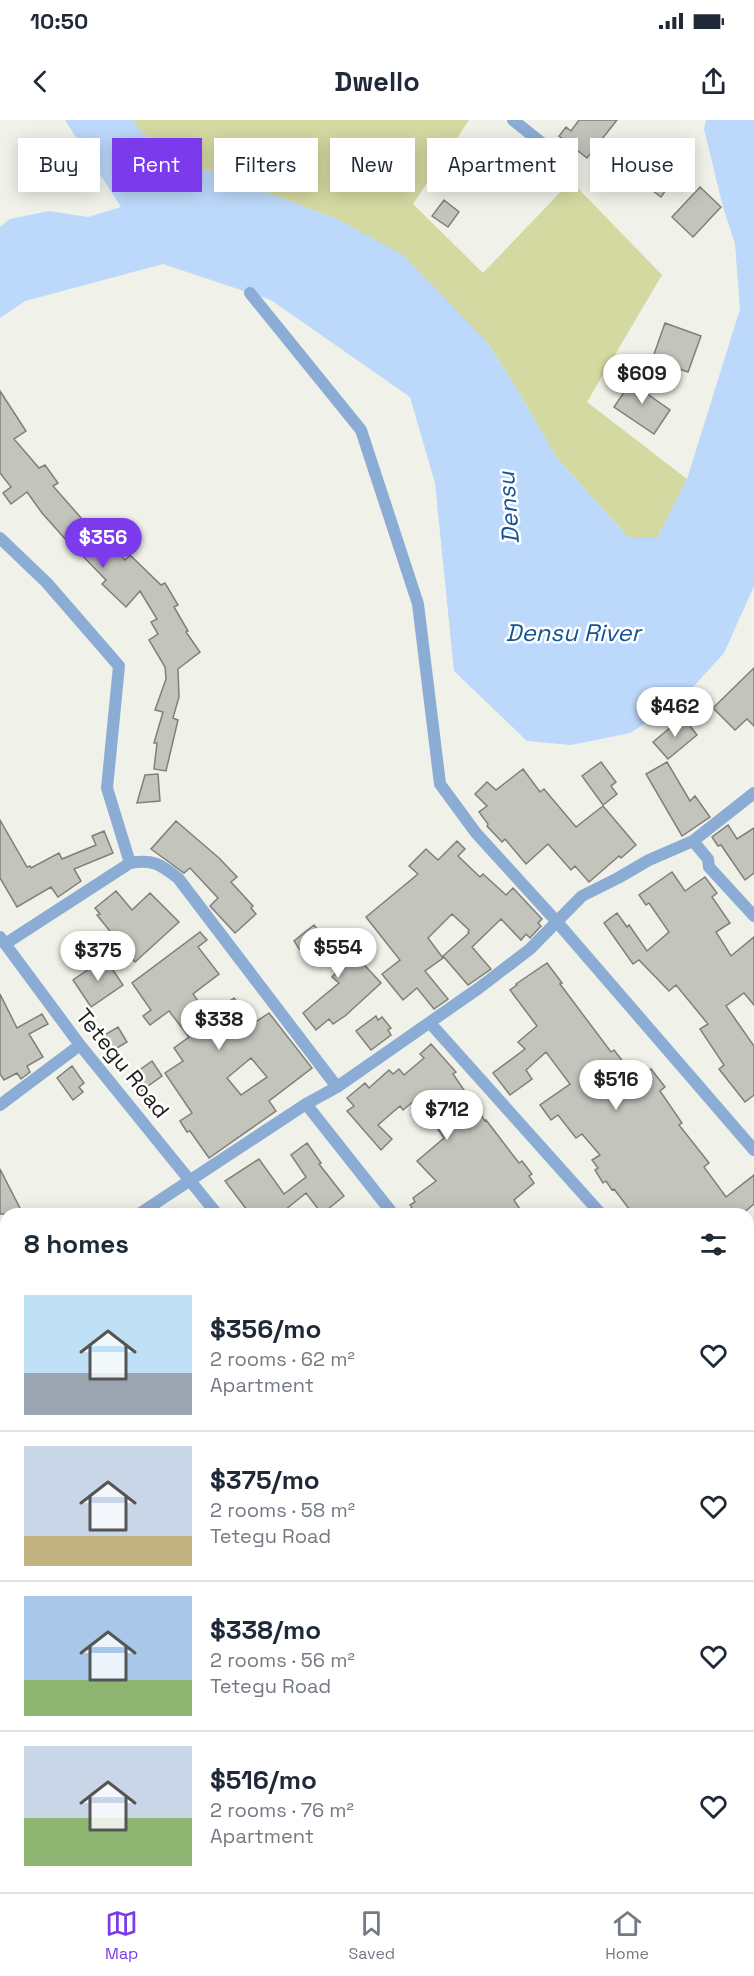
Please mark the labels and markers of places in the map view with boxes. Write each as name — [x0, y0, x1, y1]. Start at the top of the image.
pin: $609 — [606, 354, 678, 405]
pin: $356 — [67, 518, 139, 569]
pin: $462 — [639, 687, 711, 738]
pin: $554 — [302, 928, 374, 979]
pin: $375 — [62, 931, 134, 982]
pin: $338 — [183, 1000, 255, 1051]
pin: $516 — [580, 1060, 652, 1111]
pin: $712 — [411, 1090, 483, 1141]

